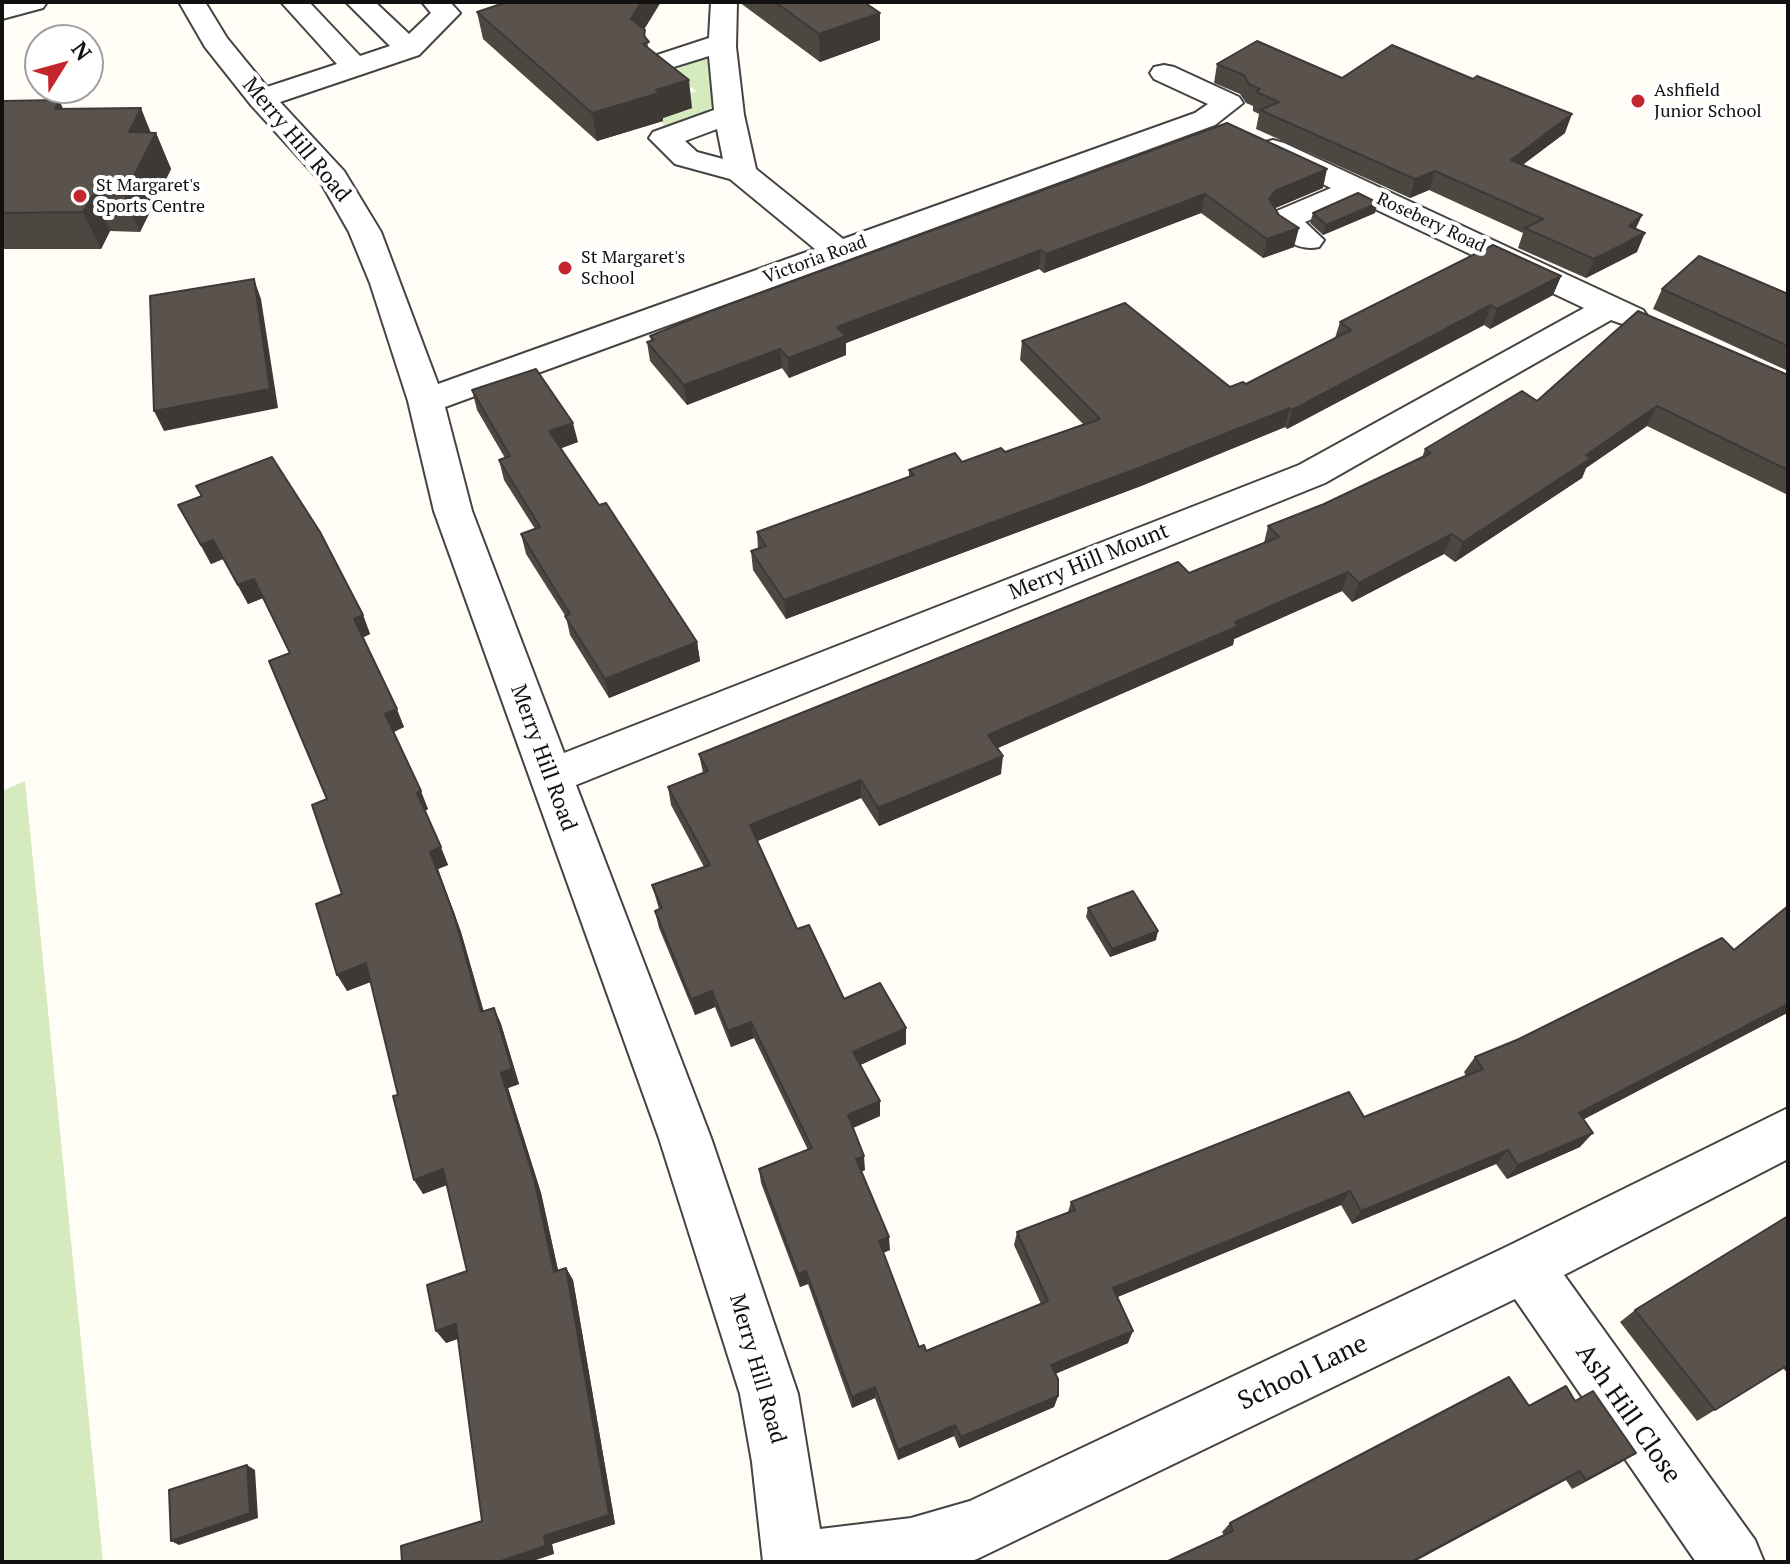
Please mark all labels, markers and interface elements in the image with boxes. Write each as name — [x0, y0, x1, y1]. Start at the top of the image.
north arrow — [24, 24, 104, 104]
text: N — [65, 35, 99, 66]
street label: Merry Hill Road — [236, 72, 356, 208]
place label: Ashfield Junior School — [1654, 80, 1762, 122]
marker: Ashfield Junior School — [1629, 92, 1647, 110]
place label: St Margaret's Sports Centre — [96, 175, 205, 218]
marker: St Margaret's Sports Centre — [71, 187, 89, 205]
street label: Rosebery Road — [1373, 188, 1489, 258]
street label: Victoria Road — [760, 231, 870, 289]
place label: St Margaret's School — [581, 247, 685, 290]
marker: St Margaret's School — [556, 259, 574, 277]
street label: Merry Hill Mount — [1005, 518, 1173, 606]
street label: Merry Hill Road — [504, 681, 582, 835]
street label: Merry Hill Road — [723, 1291, 791, 1447]
street label: School Lane — [1233, 1328, 1373, 1418]
street label: Ash Hill Close — [1569, 1338, 1687, 1490]

